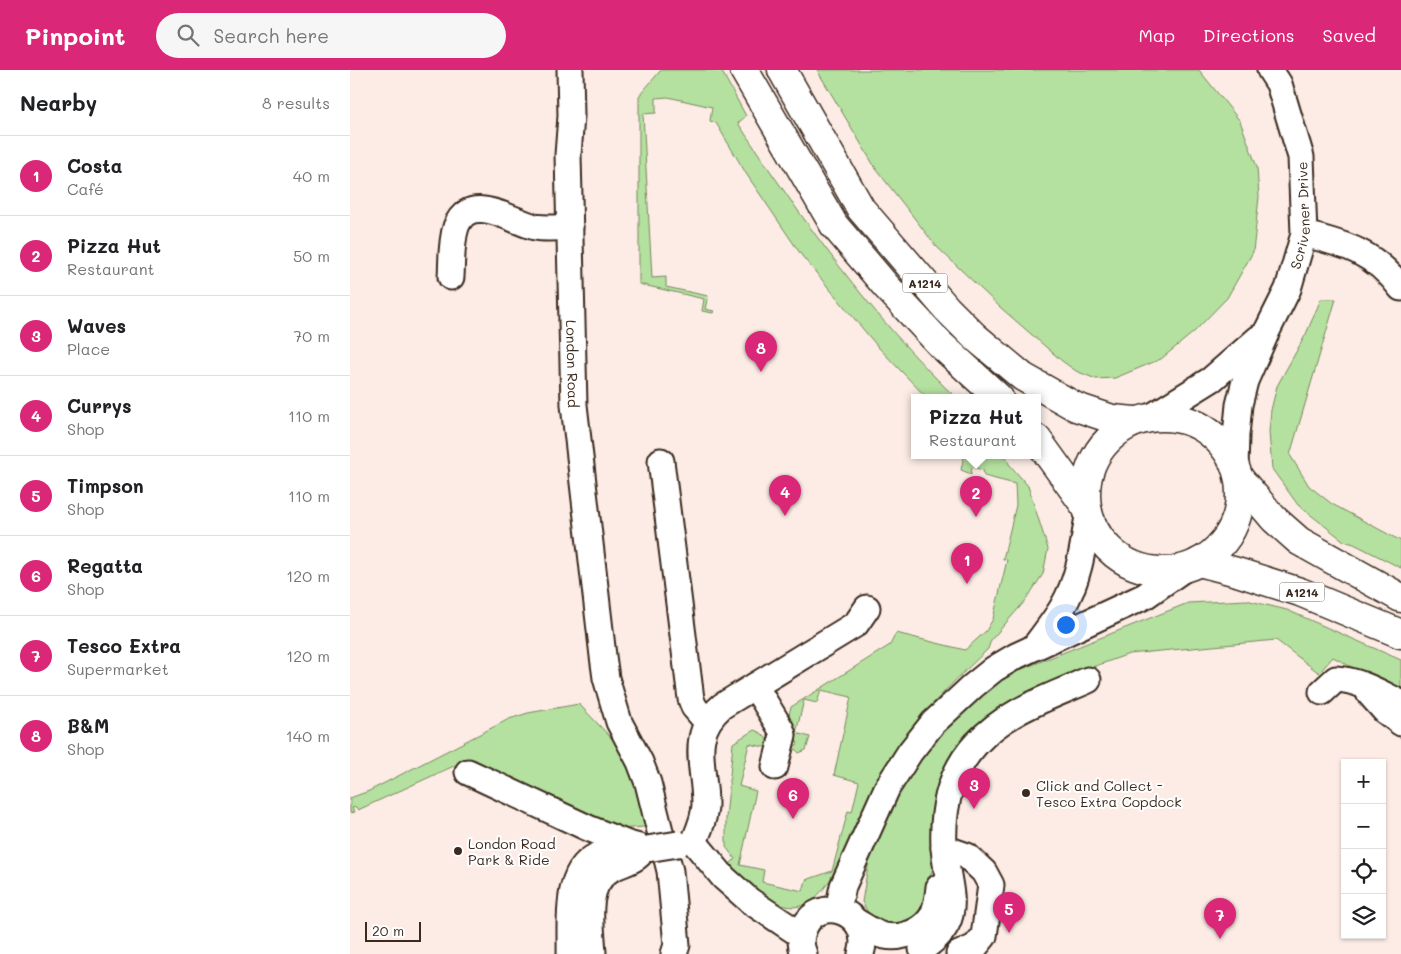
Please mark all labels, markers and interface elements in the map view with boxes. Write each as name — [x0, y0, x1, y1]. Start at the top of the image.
search box — [156, 13, 506, 58]
text: Pinpoint — [25, 20, 126, 51]
icon: search — [174, 21, 202, 49]
text: Search here — [214, 23, 329, 48]
text: Map — [1138, 23, 1175, 47]
text: Directions — [1203, 23, 1295, 47]
text: Saved — [1323, 23, 1376, 47]
text: Nearby — [20, 89, 97, 116]
text: 8 results — [262, 92, 330, 113]
text: Costa — [67, 153, 122, 178]
street label: Scrivener Drive — [1285, 161, 1314, 271]
text: 1 — [32, 165, 40, 186]
text: 40 m — [293, 165, 330, 186]
text: Café — [67, 178, 104, 199]
text: Pizza Hut — [67, 233, 161, 258]
text: 2 — [32, 245, 40, 266]
text: 50 m — [293, 245, 330, 266]
text: Restaurant — [67, 258, 155, 279]
road number: A1214 — [902, 274, 948, 292]
text: Waves — [67, 313, 126, 338]
street label: London Road — [562, 320, 584, 408]
text: 3 — [31, 325, 41, 346]
text: 70 m — [293, 325, 330, 346]
pin: 8 — [745, 331, 777, 372]
text: Place — [67, 338, 110, 359]
text: Currys — [67, 393, 132, 418]
popup — [911, 394, 1041, 459]
text: Pizza Hut — [929, 404, 1023, 429]
text: 4 — [31, 405, 41, 426]
text: 110 m — [288, 405, 330, 426]
text: Shop — [67, 418, 104, 439]
text: Restaurant — [929, 429, 1017, 450]
text: Timpson — [67, 473, 144, 498]
pin: 4 — [769, 475, 801, 516]
pin: 2 — [960, 476, 992, 517]
text: 5 — [31, 485, 41, 506]
text: 110 m — [288, 485, 330, 506]
text: Shop — [67, 498, 104, 519]
pin: 1 — [951, 543, 983, 584]
text: Regatta — [67, 553, 143, 578]
text: 6 — [31, 565, 41, 586]
text: 120 m — [286, 565, 330, 586]
text: Shop — [67, 578, 104, 599]
road number: A1214 — [1280, 582, 1324, 602]
your location — [1053, 612, 1079, 638]
text: Tesco Extra — [67, 633, 181, 658]
text: 7 — [32, 645, 40, 666]
text: 120 m — [286, 645, 330, 666]
text: Supermarket — [67, 658, 169, 679]
text: B&M — [67, 713, 109, 738]
text: 8 — [31, 725, 41, 746]
text: 140 m — [286, 725, 330, 746]
text: Shop — [67, 738, 104, 759]
map controls — [1341, 759, 1386, 939]
button: + — [1341, 759, 1386, 804]
pin: 3 — [958, 768, 990, 809]
place label: Click and Collect - Tesco Extra Copdock — [1036, 776, 1182, 811]
pin: 6 — [777, 778, 809, 819]
marker: Click and Collect - Tesco Extra Copdock — [1020, 787, 1032, 799]
button: − — [1341, 804, 1386, 849]
place label: London Road Park & Ride — [468, 834, 556, 869]
marker: London Road Park & Ride — [452, 845, 464, 857]
button: locate — [1341, 849, 1386, 894]
pin: 5 — [993, 892, 1025, 933]
button: layers — [1341, 894, 1386, 939]
pin: 7 — [1204, 898, 1236, 939]
scale bar — [365, 919, 421, 942]
text: 20 m — [372, 921, 404, 940]

